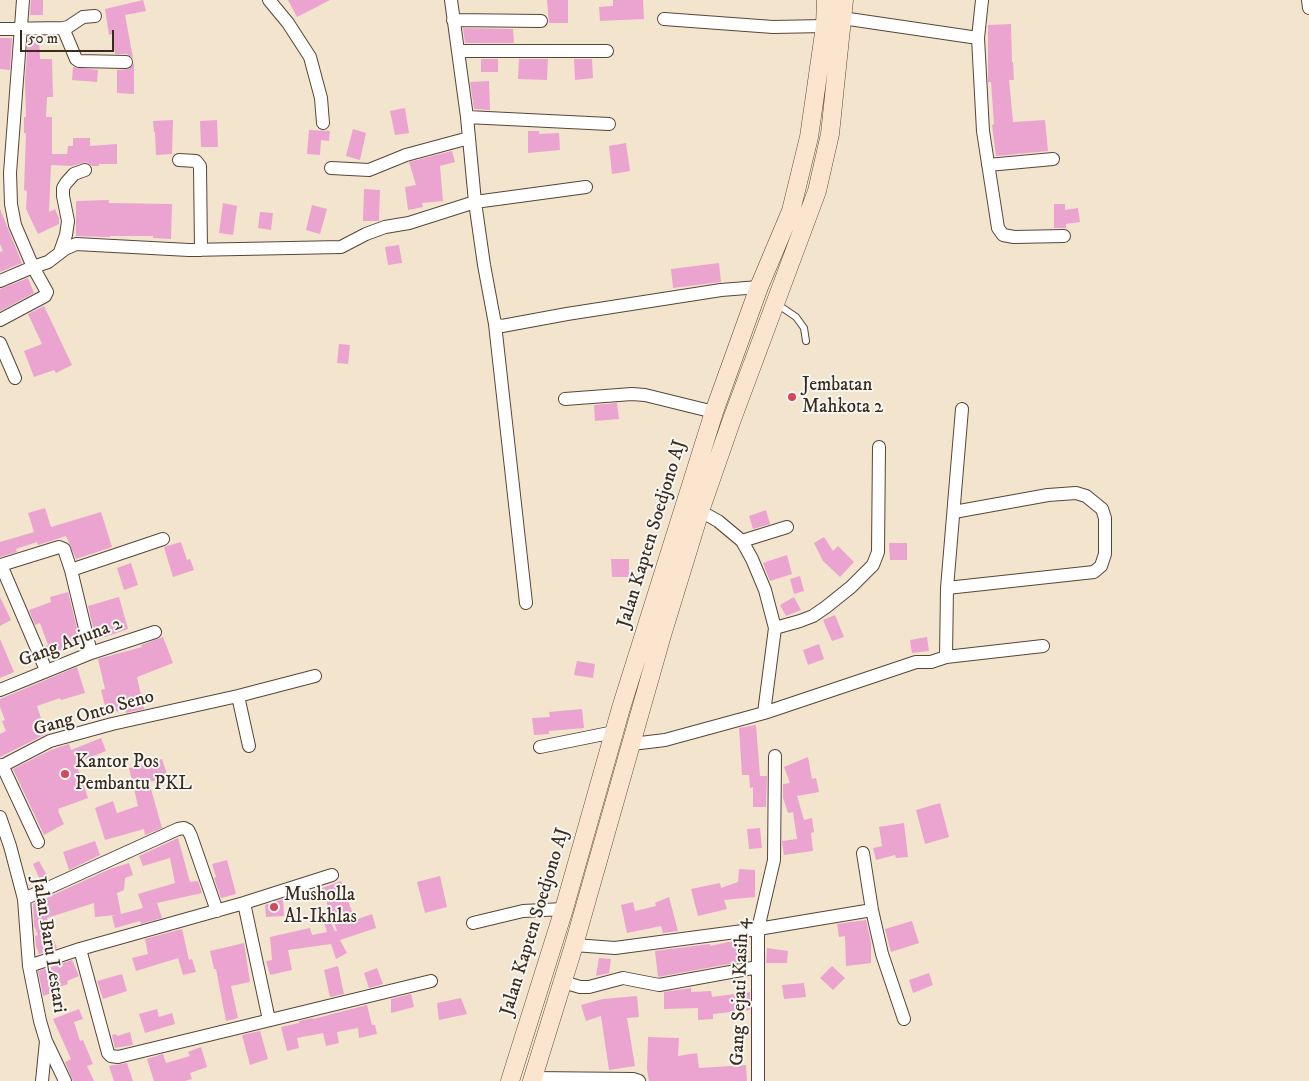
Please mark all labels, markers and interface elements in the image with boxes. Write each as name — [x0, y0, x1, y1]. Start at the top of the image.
scale bar — [22, 20, 116, 52]
text: 50 m — [28, 29, 58, 48]
place label: Jembatan Mahkota 2 — [802, 375, 883, 419]
marker: Jembatan Mahkota 2 — [786, 391, 798, 403]
street label: Jalan Kapten Soedjono AJ — [614, 437, 692, 631]
street label: Gang Arjuna 2 — [16, 613, 126, 673]
street label: Gang Onto Seno — [31, 686, 157, 742]
place label: Kantor Pos Pembantu PKL — [75, 752, 192, 796]
marker: Kantor Pos Pembantu PKL — [59, 768, 71, 780]
street label: Jalan Kapten Soedjono AJ — [497, 825, 575, 1019]
street label: Jalan Baru Lestari — [26, 875, 70, 1015]
place label: Musholla Al-Ikhlas — [284, 885, 357, 929]
marker: Musholla Al-Ikhlas — [268, 901, 280, 913]
street label: Gang Sejati Kasih 4 — [727, 918, 755, 1066]

